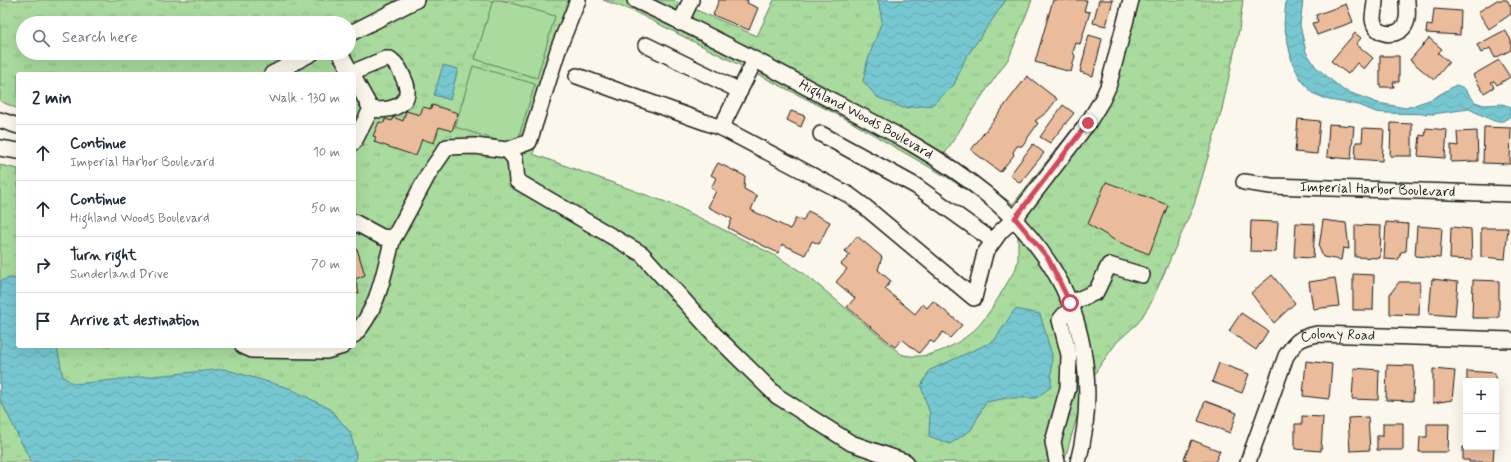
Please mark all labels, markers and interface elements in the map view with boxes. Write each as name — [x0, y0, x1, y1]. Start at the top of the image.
search box — [16, 16, 356, 60]
icon: search — [30, 27, 52, 49]
text: Search here — [62, 28, 138, 48]
street label: Highland Woods Boulevard — [796, 75, 937, 163]
text: 2 min — [32, 87, 72, 109]
text: Walk · 130 m — [269, 90, 340, 107]
route end — [1079, 114, 1097, 132]
text: Continue — [70, 134, 126, 154]
icon: ahead — [32, 142, 54, 164]
text: 10 m — [313, 144, 340, 161]
text: Imperial Harbor Boulevard — [70, 154, 214, 171]
street label: Imperial Harbor Boulevard — [1300, 178, 1456, 201]
text: Continue — [70, 190, 126, 210]
icon: ahead — [32, 198, 54, 220]
text: 50 m — [311, 200, 340, 217]
text: Highland Woods Boulevard — [70, 210, 210, 227]
text: Turn right — [70, 246, 137, 266]
icon: right — [32, 254, 54, 276]
text: 70 m — [311, 256, 340, 273]
text: Sunderland Drive — [70, 266, 169, 283]
route start — [1061, 294, 1079, 312]
icon: arrive — [32, 310, 54, 332]
text: Arrive at destination — [70, 311, 199, 331]
street label: Colony Road — [1298, 325, 1375, 347]
map controls — [1463, 378, 1499, 450]
button: + — [1463, 378, 1499, 414]
button: − — [1463, 414, 1499, 450]

